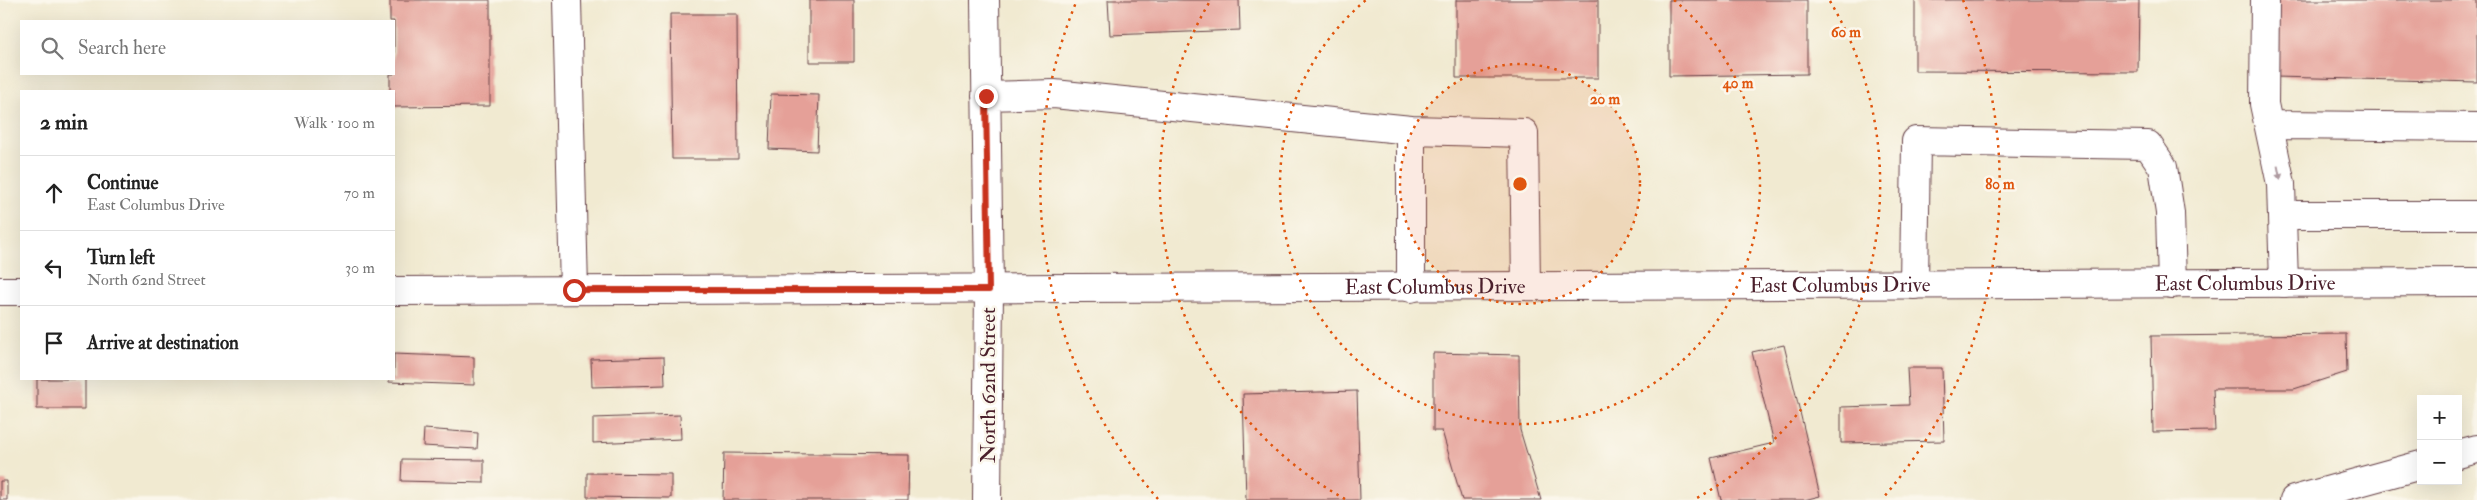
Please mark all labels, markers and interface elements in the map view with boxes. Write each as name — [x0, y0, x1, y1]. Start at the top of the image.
search box — [20, 20, 395, 75]
text: 60 m — [1831, 23, 1861, 42]
icon: search — [38, 34, 66, 62]
text: Search here — [78, 36, 166, 60]
text: 40 m — [1722, 74, 1754, 93]
route end — [975, 85, 998, 108]
text: 20 m — [1590, 90, 1620, 109]
text: 2 min — [40, 109, 88, 136]
text: Walk · 100 m — [294, 113, 375, 133]
one-way arrow — [2276, 166, 2284, 182]
text: Continue — [87, 171, 158, 195]
centre of rings — [1511, 175, 1529, 193]
text: 80 m — [1985, 175, 2015, 194]
icon: ahead — [40, 179, 68, 207]
text: 70 m — [344, 183, 375, 203]
text: East Columbus Drive — [87, 195, 225, 215]
text: Turn left — [87, 246, 155, 270]
icon: left — [40, 254, 68, 282]
text: 30 m — [345, 258, 375, 278]
text: North 62nd Street — [87, 270, 206, 290]
street label: East Columbus Drive — [2155, 270, 2336, 297]
street label: East Columbus Drive — [1750, 271, 1931, 299]
street label: East Columbus Drive — [1345, 273, 1526, 301]
route start — [563, 279, 586, 302]
street label: North 62nd Street — [975, 307, 1002, 463]
icon: arrive — [40, 329, 68, 357]
text: Arrive at destination — [87, 331, 239, 355]
map controls — [2417, 395, 2462, 485]
button: + — [2417, 395, 2462, 440]
button: − — [2417, 440, 2462, 485]

